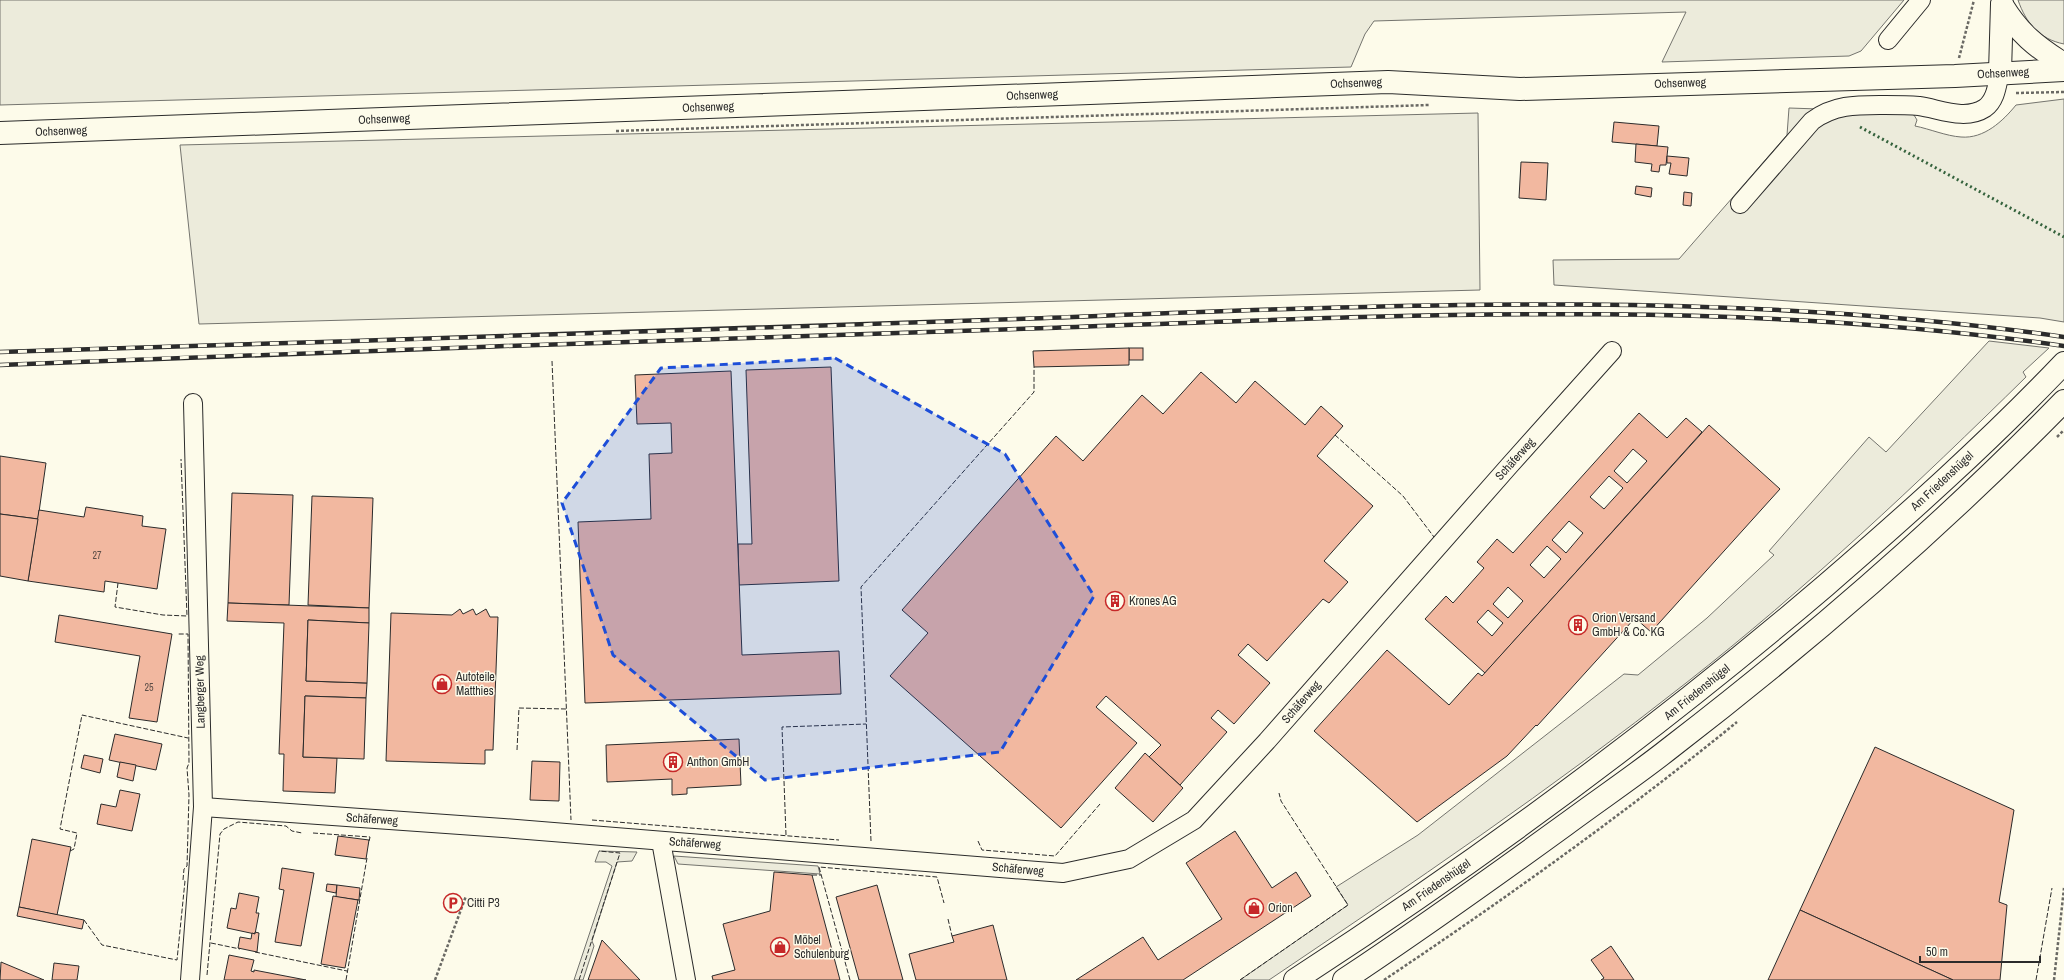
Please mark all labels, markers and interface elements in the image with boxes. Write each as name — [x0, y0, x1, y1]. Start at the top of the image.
street label: Ochsenweg — [1977, 64, 2030, 82]
street label: Ochsenweg — [1330, 74, 1383, 92]
street label: Ochsenweg — [1654, 74, 1707, 92]
street label: Ochsenweg — [1006, 86, 1059, 104]
street label: Ochsenweg — [682, 98, 735, 116]
street label: Ochsenweg — [358, 110, 411, 128]
street label: Ochsenweg — [35, 122, 88, 140]
street label: Schäferweg — [1492, 434, 1539, 484]
street label: Am Friedenshügel — [1906, 448, 1977, 515]
house number: 27 — [92, 549, 102, 562]
building icon: Krones AG — [1104, 590, 1126, 612]
place label: Krones AG — [1129, 593, 1177, 609]
place label: Orion Versand GmbH & Co. KG — [1592, 610, 1665, 640]
building icon: Orion Versand GmbH & Co. KG — [1567, 614, 1589, 636]
street label: Langberger Weg — [191, 655, 209, 729]
street label: Am Friedenshügel — [1660, 660, 1733, 724]
place label: Autoteile Matthies — [455, 669, 495, 699]
shop icon: Autoteile Matthies — [431, 673, 453, 695]
street label: Schäferweg — [1278, 677, 1324, 727]
house number: 25 — [144, 681, 154, 694]
building icon: Anthon GmbH — [662, 751, 684, 773]
place label: Anthon GmbH — [686, 754, 749, 770]
street label: Schäferweg — [346, 809, 399, 829]
street label: Schäferweg — [669, 833, 722, 853]
street label: Am Friedenshügel — [1398, 855, 1474, 915]
street label: Schäferweg — [991, 859, 1045, 879]
parking icon: Citti P3 — [442, 892, 464, 914]
place label: Citti P3 — [467, 895, 500, 911]
shop icon: Orion — [1243, 897, 1265, 919]
place label: Orion — [1268, 900, 1293, 916]
place label: Möbel Schulenburg — [794, 932, 850, 962]
shop icon: Möbel Schulenburg — [769, 936, 791, 958]
scale bar — [1920, 938, 2040, 964]
text: 50 m — [1926, 944, 1948, 960]

